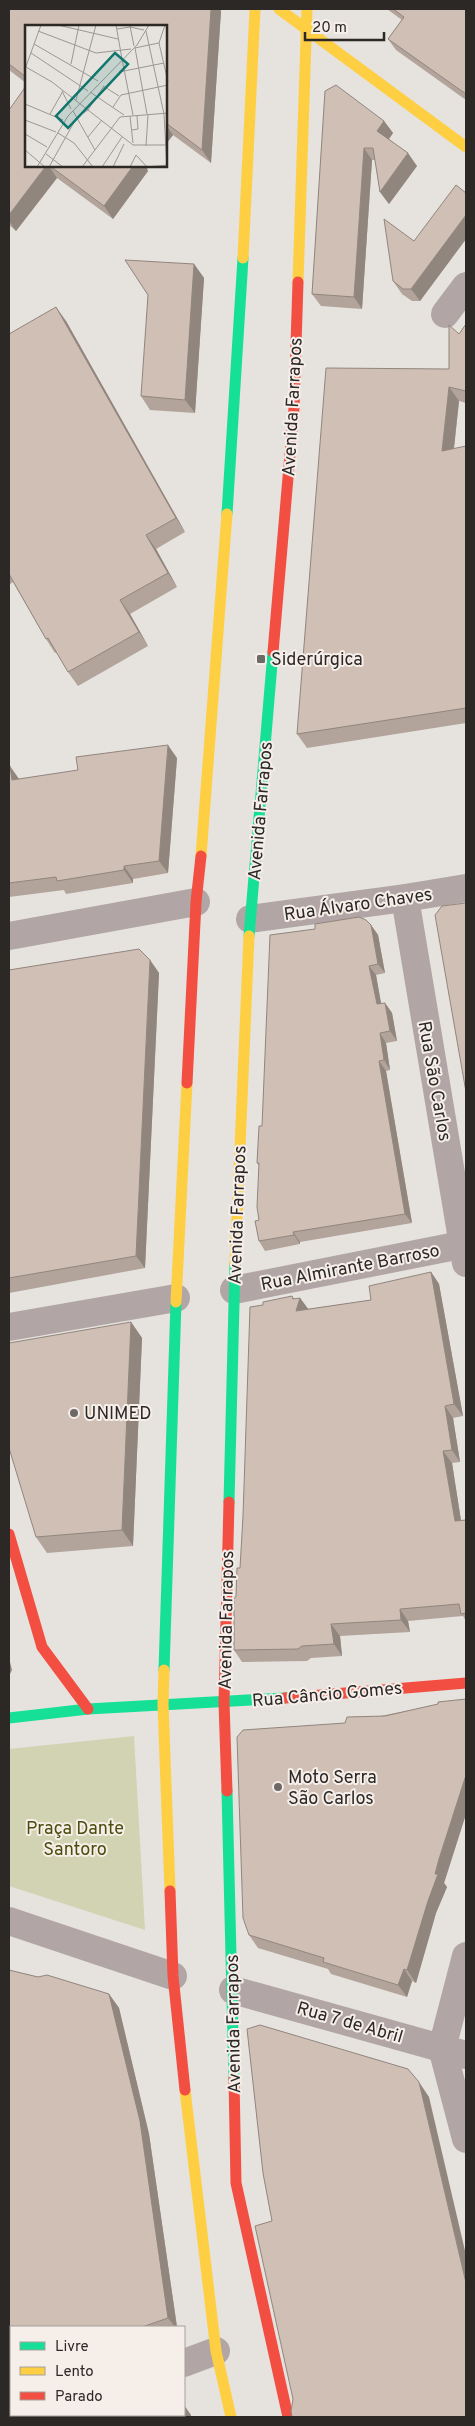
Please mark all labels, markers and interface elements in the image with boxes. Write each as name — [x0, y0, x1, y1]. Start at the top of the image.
scale bar — [305, 10, 384, 42]
text: 20 m — [312, 19, 347, 38]
inset map — [25, 25, 168, 168]
street label: Avenida Farrapos — [278, 337, 309, 477]
place label: Siderúrgica — [271, 649, 363, 672]
marker: Siderúrgica — [255, 653, 267, 665]
street label: Avenida Farrapos — [244, 741, 279, 881]
street label: Rua Álvaro Chaves — [282, 882, 434, 927]
street label: Rua São Carlos — [412, 1019, 455, 1143]
street label: Avenida Farrapos — [225, 1145, 252, 1285]
street label: Rua Almirante Barroso — [259, 1240, 442, 1297]
place label: UNIMED — [84, 1403, 151, 1426]
marker: UNIMED — [68, 1407, 80, 1419]
street label: Avenida Farrapos — [215, 1550, 240, 1690]
street label: Rua Câncio Gomes — [251, 1677, 403, 1714]
place label: Moto Serra São Carlos — [288, 1767, 377, 1811]
marker: Moto Serra São Carlos — [272, 1781, 284, 1793]
park label: Praça Dante Santoro — [26, 1818, 124, 1862]
street label: Avenida Farrapos — [222, 1954, 247, 2094]
street label: Rua 7 de Abril — [294, 1997, 405, 2050]
legend — [10, 2326, 185, 2416]
text: Livre — [55, 2338, 89, 2357]
text: Lento — [55, 2363, 94, 2382]
text: Parado — [55, 2388, 103, 2407]

